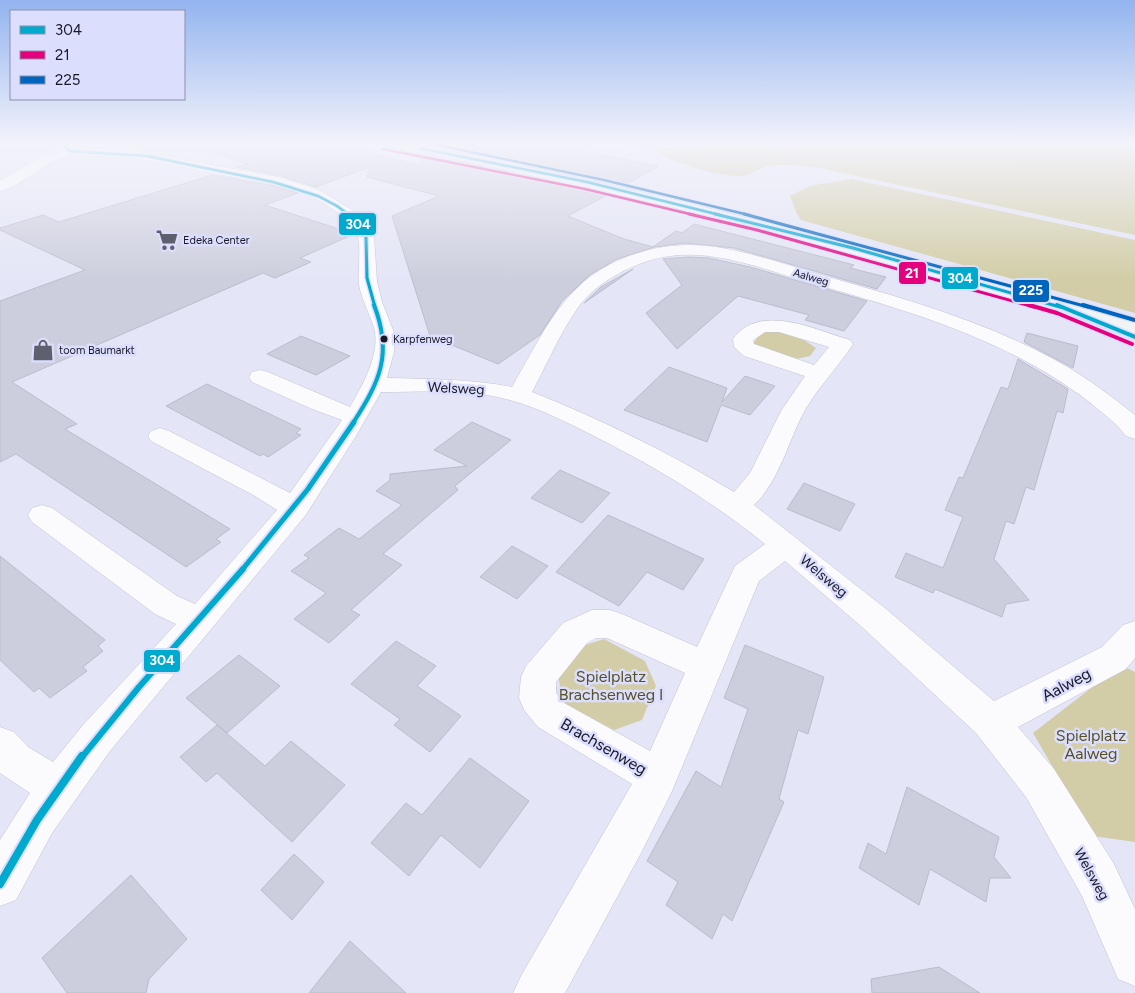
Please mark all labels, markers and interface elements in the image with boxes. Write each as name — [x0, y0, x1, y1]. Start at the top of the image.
legend — [10, 10, 185, 100]
text: 304 — [55, 21, 82, 39]
text: 21 — [55, 46, 70, 64]
text: 225 — [55, 71, 80, 89]
line badge: 304 — [338, 212, 377, 236]
text: 304 — [345, 216, 371, 233]
supermarket icon: Edeka Center — [154, 227, 180, 253]
place label: Edeka Center — [183, 234, 250, 247]
line badge: 21 — [898, 261, 927, 285]
text: 21 — [905, 265, 919, 282]
street label: Aalweg — [792, 266, 830, 289]
line badge: 304 — [941, 266, 979, 290]
text: 304 — [947, 270, 973, 287]
line badge: 225 — [1012, 279, 1050, 303]
text: 225 — [1019, 282, 1043, 299]
place label: Karpfenweg — [393, 333, 453, 346]
marker: Karpfenweg — [379, 334, 389, 344]
shop icon: toom Baumarkt — [30, 337, 56, 363]
place label: toom Baumarkt — [59, 344, 135, 357]
street label: Welsweg — [427, 379, 485, 398]
street label: Welsweg — [796, 552, 851, 601]
line badge: 304 — [143, 649, 181, 673]
text: 304 — [149, 652, 175, 669]
street label: Aalweg — [1038, 664, 1094, 705]
park label: Spielplatz Brachsenweg I — [559, 667, 663, 704]
street label: Brachsenweg — [557, 714, 650, 779]
park label: Spielplatz Aalweg — [1056, 726, 1126, 763]
street label: Welsweg — [1070, 845, 1113, 903]

